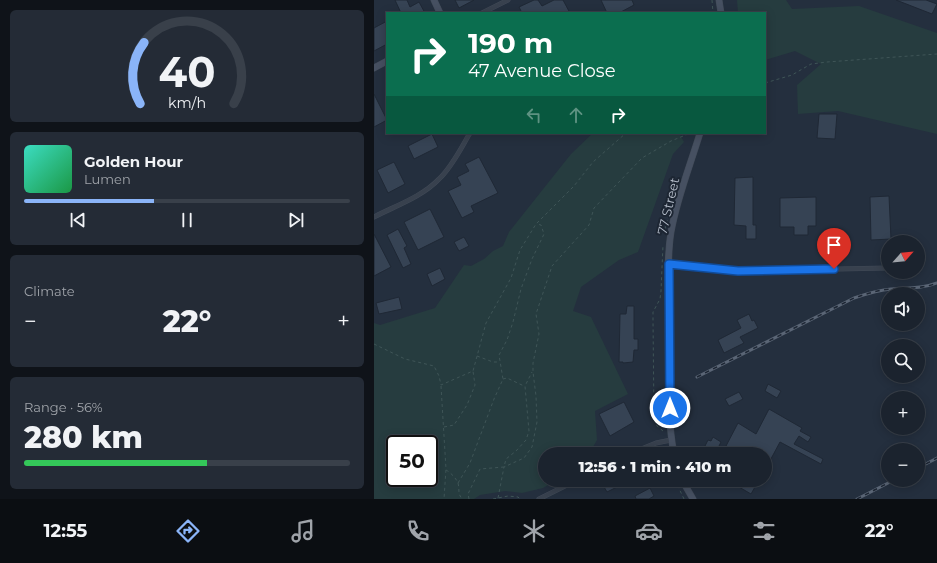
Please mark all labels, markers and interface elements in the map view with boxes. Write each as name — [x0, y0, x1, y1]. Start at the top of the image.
text: 190 m — [468, 26, 553, 60]
icon: right — [402, 28, 454, 80]
text: 40 — [159, 47, 215, 97]
text: 47 Avenue Close — [468, 60, 616, 82]
text: km/h — [168, 94, 206, 112]
icon: left — [523, 104, 545, 126]
icon: ahead — [565, 104, 587, 126]
icon: right — [607, 104, 629, 126]
text: Golden Hour — [84, 152, 183, 171]
text: Lumen — [84, 171, 131, 187]
street label: 77 Street — [654, 176, 682, 236]
icon: previous — [67, 209, 89, 231]
icon: pause — [176, 209, 198, 231]
icon: next — [285, 209, 307, 231]
pin — [817, 228, 851, 269]
icon: arrive — [823, 234, 845, 256]
north arrow — [881, 235, 925, 279]
map controls — [881, 235, 925, 487]
text: Climate — [24, 283, 75, 299]
button: sound — [881, 287, 925, 331]
text: 22° — [163, 303, 211, 340]
text: − — [24, 308, 37, 335]
text: + — [337, 308, 350, 335]
button: search — [881, 339, 925, 383]
position arrow — [649, 387, 691, 429]
button: + — [881, 391, 925, 435]
text: Range · 56% — [24, 399, 102, 415]
text: 280 km — [24, 419, 143, 456]
speed limit sign: 50 — [386, 435, 438, 487]
button: − — [881, 443, 925, 487]
text: 12:56 · 1 min · 410 m — [578, 457, 732, 476]
icon: directions — [174, 517, 202, 545]
icon: music — [289, 517, 317, 545]
icon: phone — [404, 517, 432, 545]
icon: climate — [520, 517, 548, 545]
icon: car — [635, 517, 663, 545]
icon: filters — [750, 517, 778, 545]
text: 12:55 — [44, 520, 87, 542]
text: 22° — [865, 520, 893, 542]

